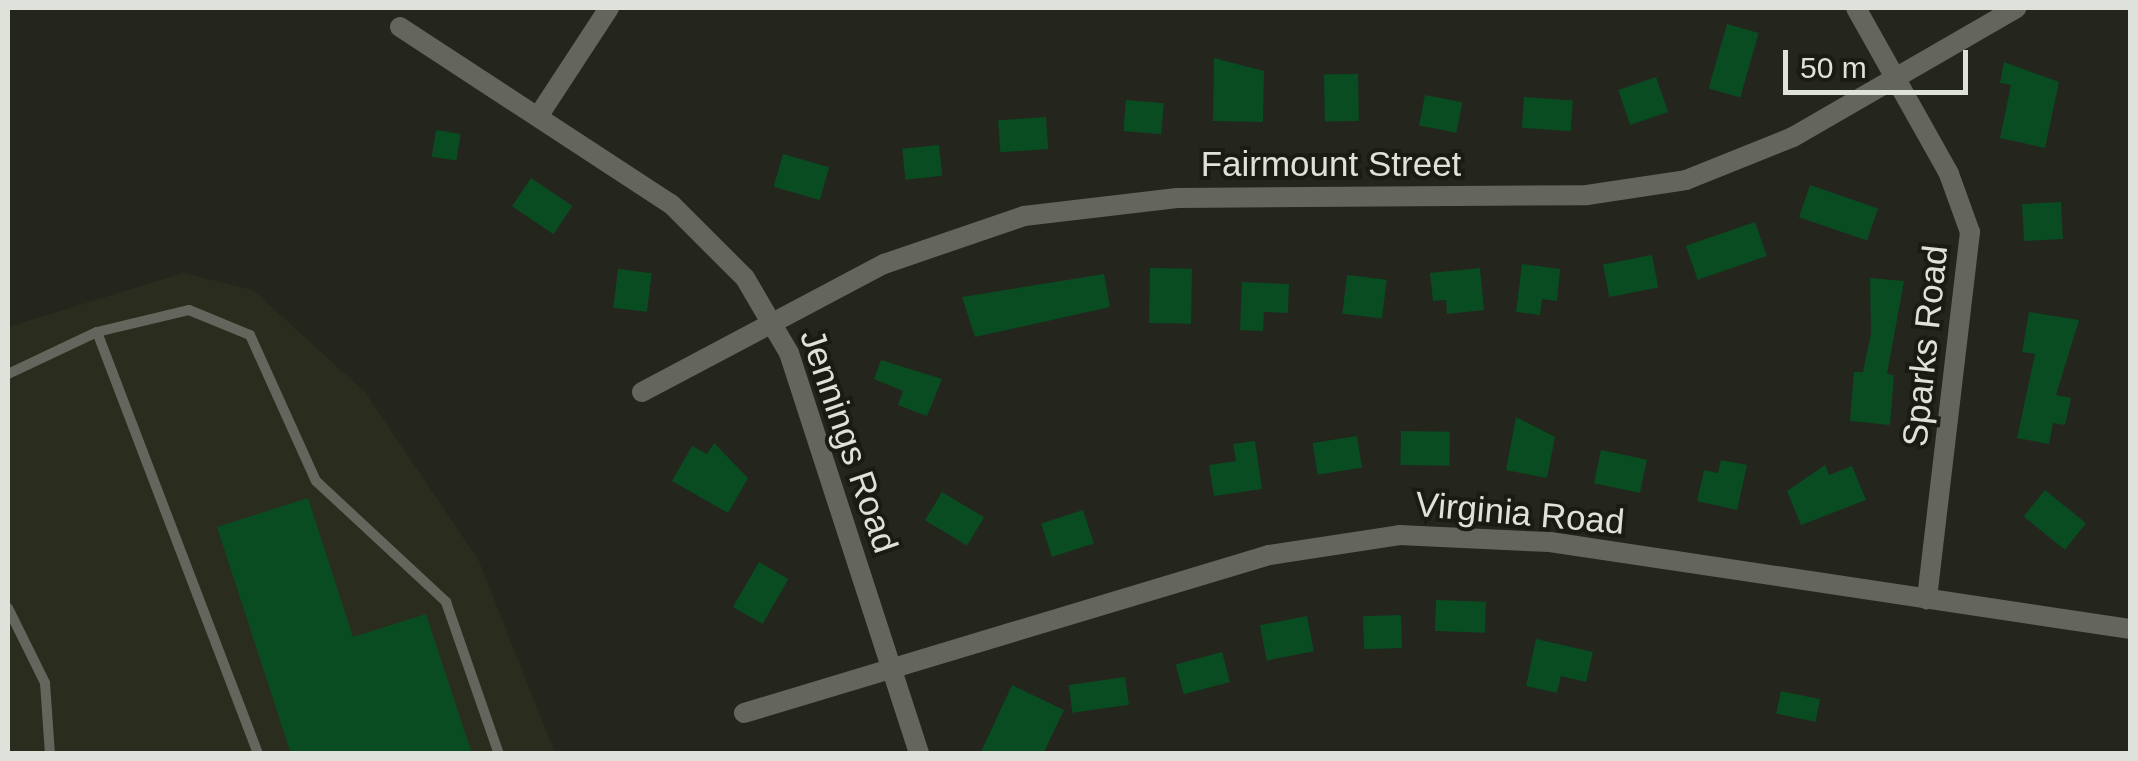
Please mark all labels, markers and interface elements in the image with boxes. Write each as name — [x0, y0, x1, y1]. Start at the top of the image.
scale bar — [1788, 30, 1973, 92]
text: 50 m — [1800, 51, 1867, 84]
street label: Fairmount Street — [1201, 143, 1461, 185]
street label: Sparks Road — [1894, 243, 1956, 449]
street label: Jennings Road — [791, 324, 907, 558]
street label: Virginia Road — [1414, 483, 1626, 543]

